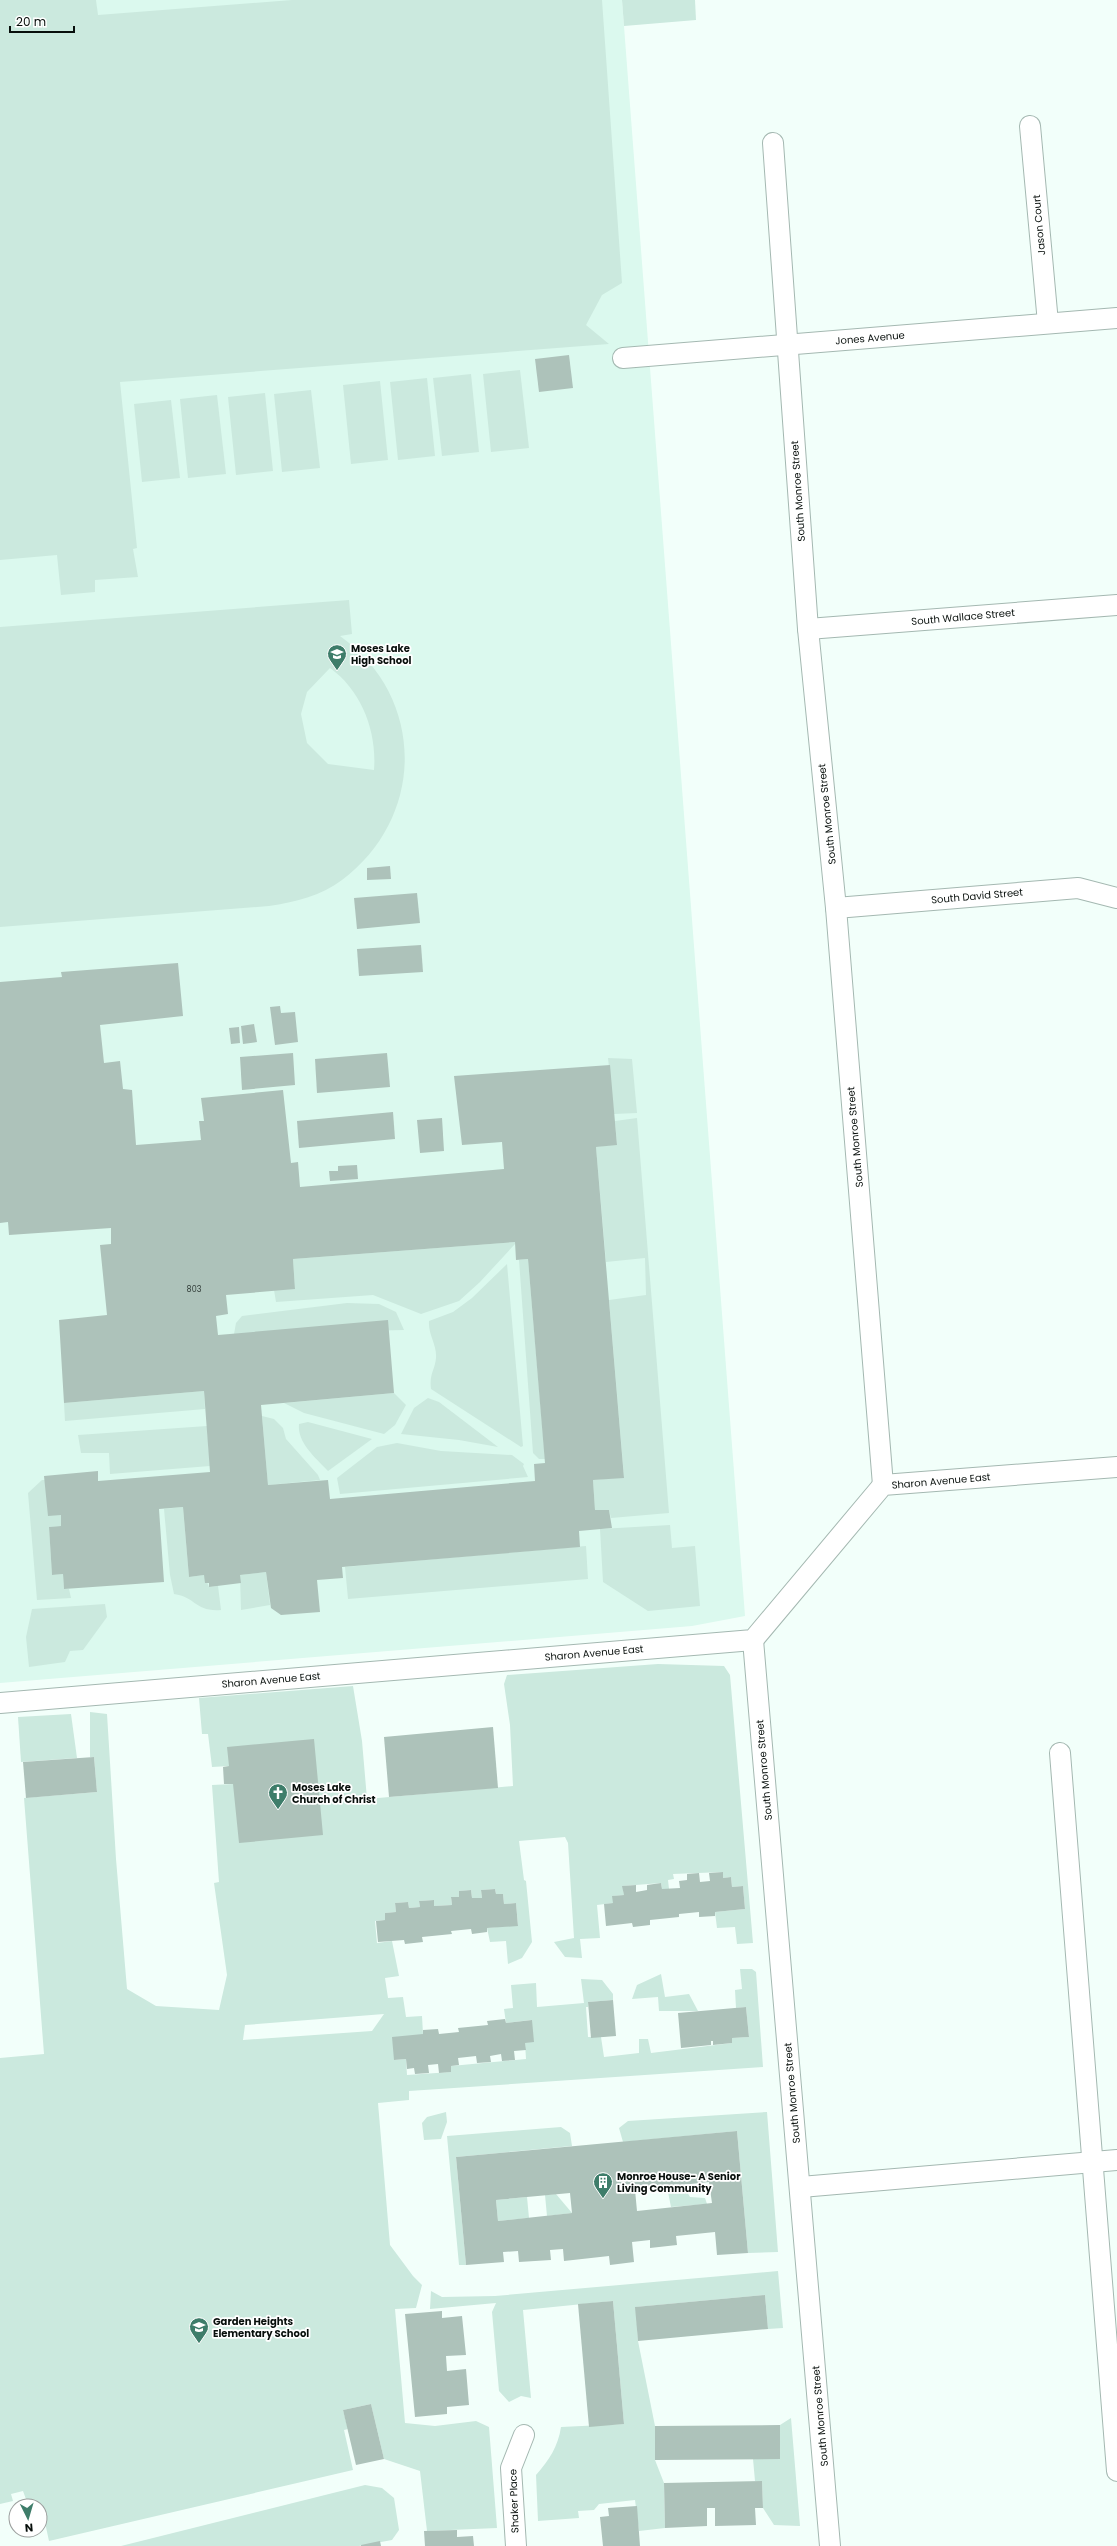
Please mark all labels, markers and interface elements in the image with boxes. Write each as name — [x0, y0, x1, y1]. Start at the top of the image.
scale bar — [10, 8, 74, 34]
text: 20 m — [16, 13, 46, 30]
street label: Jason Court — [1029, 194, 1049, 256]
street label: Jones Avenue — [835, 327, 905, 349]
street label: South Monroe Street — [787, 440, 809, 542]
street label: South Wallace Street — [911, 605, 1016, 629]
place label: Moses Lake High School — [351, 641, 412, 668]
school or university icon: Moses Lake High School — [326, 643, 348, 671]
street label: South Monroe Street — [814, 763, 840, 865]
street label: South David Street — [931, 884, 1024, 907]
street label: South Monroe Street — [843, 1086, 867, 1188]
house number: 803 — [187, 1284, 202, 1295]
street label: Sharon Avenue East — [891, 1469, 991, 1493]
street label: Sharon Avenue East — [544, 1641, 644, 1665]
street label: Sharon Avenue East — [221, 1668, 321, 1692]
street label: South Monroe Street — [752, 1719, 776, 1821]
place label: Moses Lake Church of Christ — [292, 1780, 376, 1807]
church icon: Moses Lake Church of Christ — [267, 1782, 289, 1810]
street label: South Monroe Street — [780, 2042, 804, 2144]
place label: Monroe House- A Senior Living Community — [617, 2169, 741, 2196]
building icon: Monroe House- A Senior Living Community — [592, 2171, 614, 2199]
place label: Garden Heights Elementary School — [213, 2314, 309, 2341]
school or university icon: Garden Heights Elementary School — [188, 2316, 210, 2344]
street label: South Monroe Street — [808, 2365, 832, 2467]
street label: Shaker Place — [505, 2469, 523, 2533]
north arrow — [8, 2498, 48, 2538]
text: N — [24, 2520, 34, 2536]

